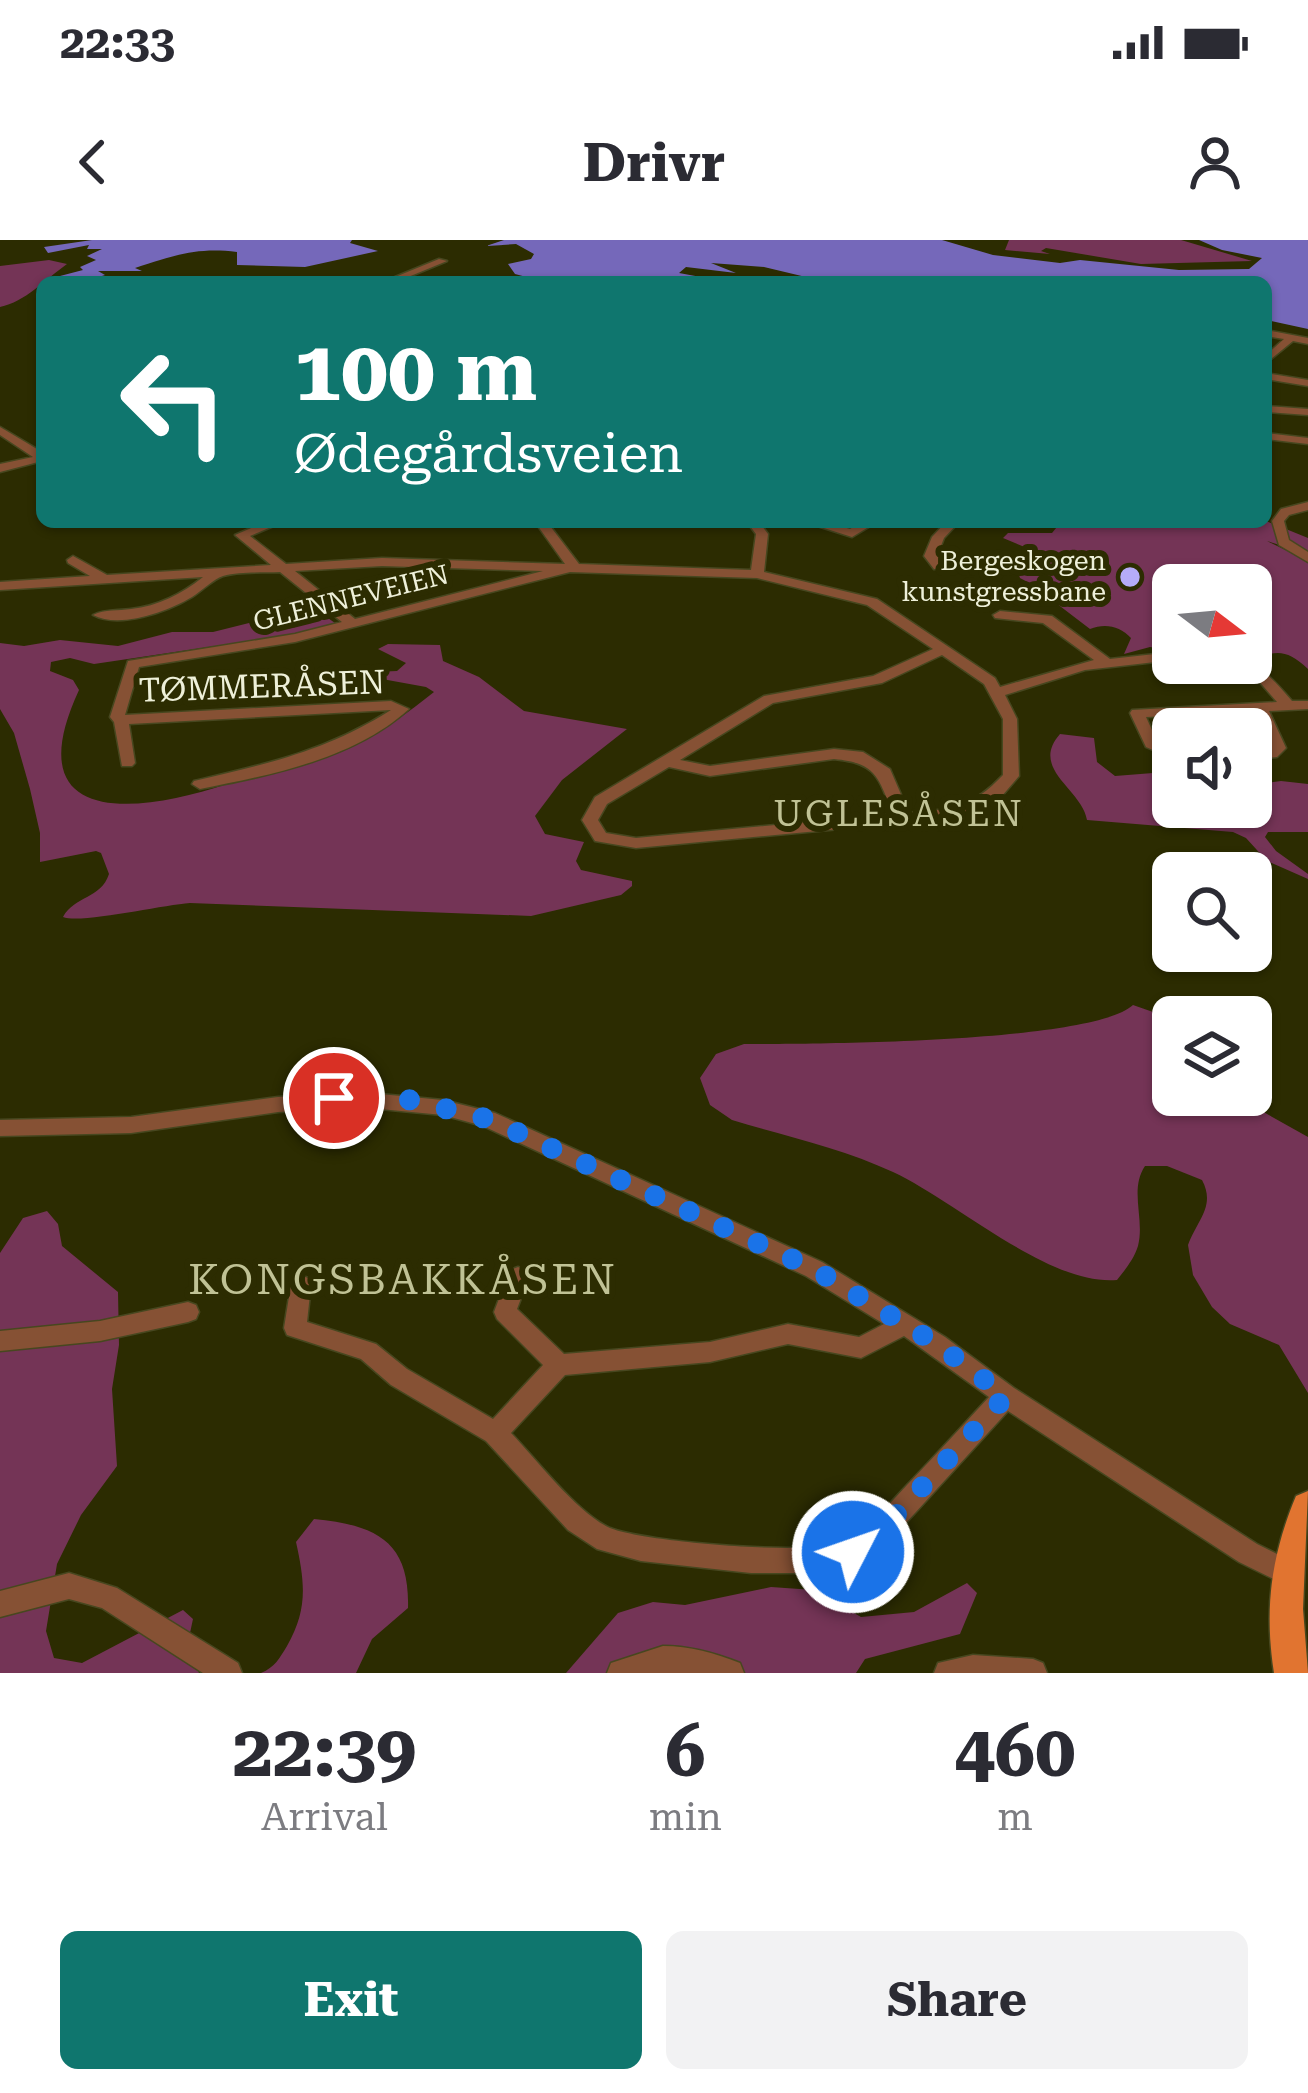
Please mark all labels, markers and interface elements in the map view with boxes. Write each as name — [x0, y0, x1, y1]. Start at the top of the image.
text: 22:33 — [60, 16, 175, 69]
icon: back — [60, 129, 126, 195]
icon: person — [1182, 129, 1248, 195]
text: Drivr — [583, 131, 725, 194]
text: 100 m — [294, 322, 537, 420]
icon: left — [96, 324, 252, 480]
text: Ødegårdsveien — [294, 422, 683, 485]
place label: Bergeskogen kunstgressbane — [902, 545, 1106, 608]
street label: GLENNEVEIEN — [250, 558, 452, 638]
marker: Bergeskogen kunstgressbane — [1117, 564, 1143, 590]
north arrow — [1152, 564, 1272, 684]
map controls — [1152, 564, 1272, 1116]
street label: TØMMERÅSEN — [138, 662, 386, 710]
button: sound — [1152, 708, 1272, 828]
district label: UGLESÅSEN — [773, 790, 1025, 835]
button: search — [1152, 852, 1272, 972]
button: layers — [1152, 996, 1272, 1116]
pin — [283, 1047, 385, 1149]
icon: arrive — [301, 1065, 367, 1131]
district label: KONGSBAKKÅSEN — [188, 1253, 618, 1304]
position arrow — [790, 1489, 916, 1615]
text: 22:39 — [233, 1709, 416, 1794]
text: 6 — [665, 1709, 706, 1794]
text: 460 — [955, 1709, 1075, 1794]
text: Arrival — [261, 1794, 388, 1840]
text: min — [649, 1794, 722, 1840]
text: m — [997, 1794, 1033, 1840]
button: Exit — [60, 1931, 642, 2069]
button: Share — [666, 1931, 1248, 2069]

